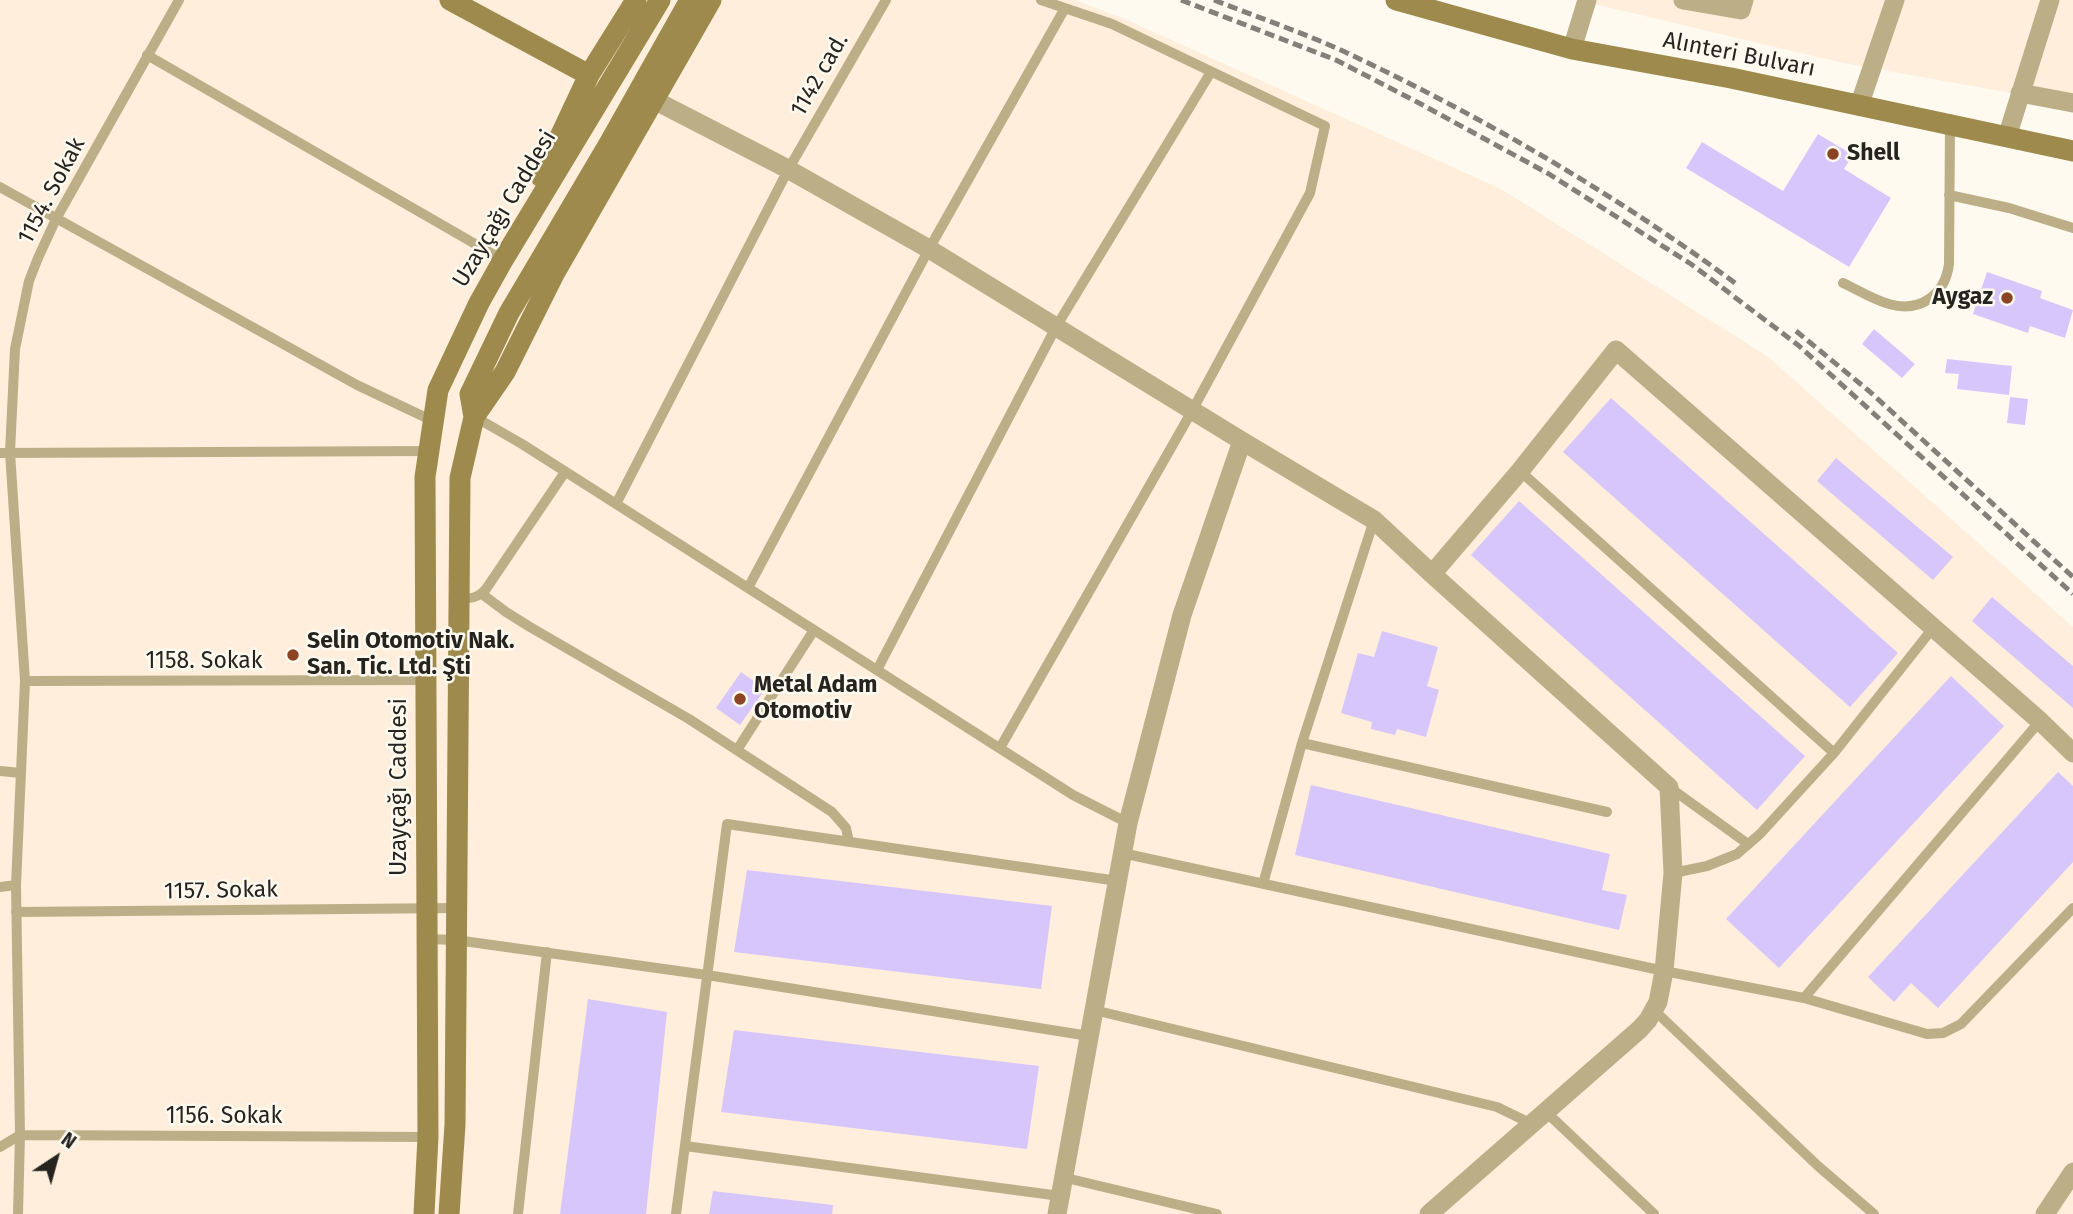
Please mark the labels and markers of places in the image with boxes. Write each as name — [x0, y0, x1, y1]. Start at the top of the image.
place label: Shell — [1847, 140, 1900, 168]
marker: Shell — [1825, 146, 1841, 162]
place label: Aygaz — [1932, 284, 1993, 312]
marker: Aygaz — [1999, 290, 2015, 306]
place label: Selin Otomotiv Nak. San. Tic. Ltd. Şti — [307, 628, 514, 682]
marker: Selin Otomotiv Nak. San. Tic. Ltd. Şti — [285, 647, 301, 663]
place label: Metal Adam Otomotiv — [754, 672, 877, 726]
marker: Metal Adam Otomotiv — [732, 691, 748, 707]

